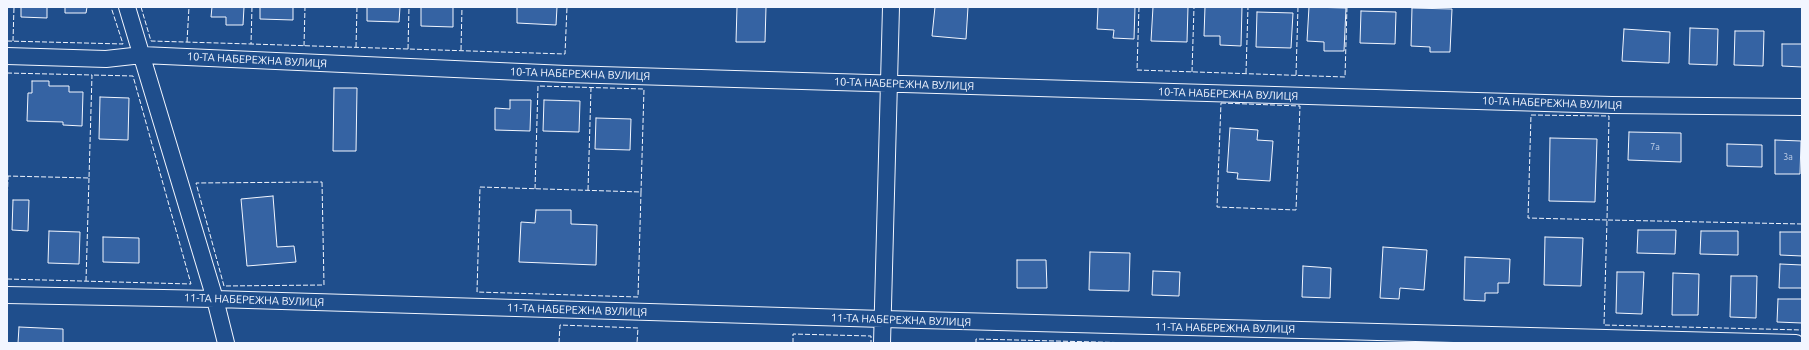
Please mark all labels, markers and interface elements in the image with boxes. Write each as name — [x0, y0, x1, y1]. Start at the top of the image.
street label: 10-ТА НАБЕРЕЖНА ВУЛИЦЯ — [187, 50, 327, 70]
street label: 10-ТА НАБЕРЕЖНА ВУЛИЦЯ — [510, 65, 650, 83]
street label: 10-ТА НАБЕРЕЖНА ВУЛИЦЯ — [834, 75, 974, 93]
street label: 10-ТА НАБЕРЕЖНА ВУЛИЦЯ — [1158, 85, 1298, 103]
street label: 10-ТА НАБЕРЕЖНА ВУЛИЦЯ — [1482, 94, 1622, 112]
house number: 7а — [1650, 142, 1660, 152]
house number: 3а — [1783, 152, 1793, 162]
street label: 11-ТА НАБЕРЕЖНА ВУЛИЦЯ — [184, 291, 324, 309]
street label: 11-ТА НАБЕРЕЖНА ВУЛИЦЯ — [507, 301, 647, 319]
street label: 11-ТА НАБЕРЕЖНА ВУЛИЦЯ — [831, 311, 971, 329]
street label: 11-ТА НАБЕРЕЖНА ВУЛИЦЯ — [1155, 320, 1295, 336]

